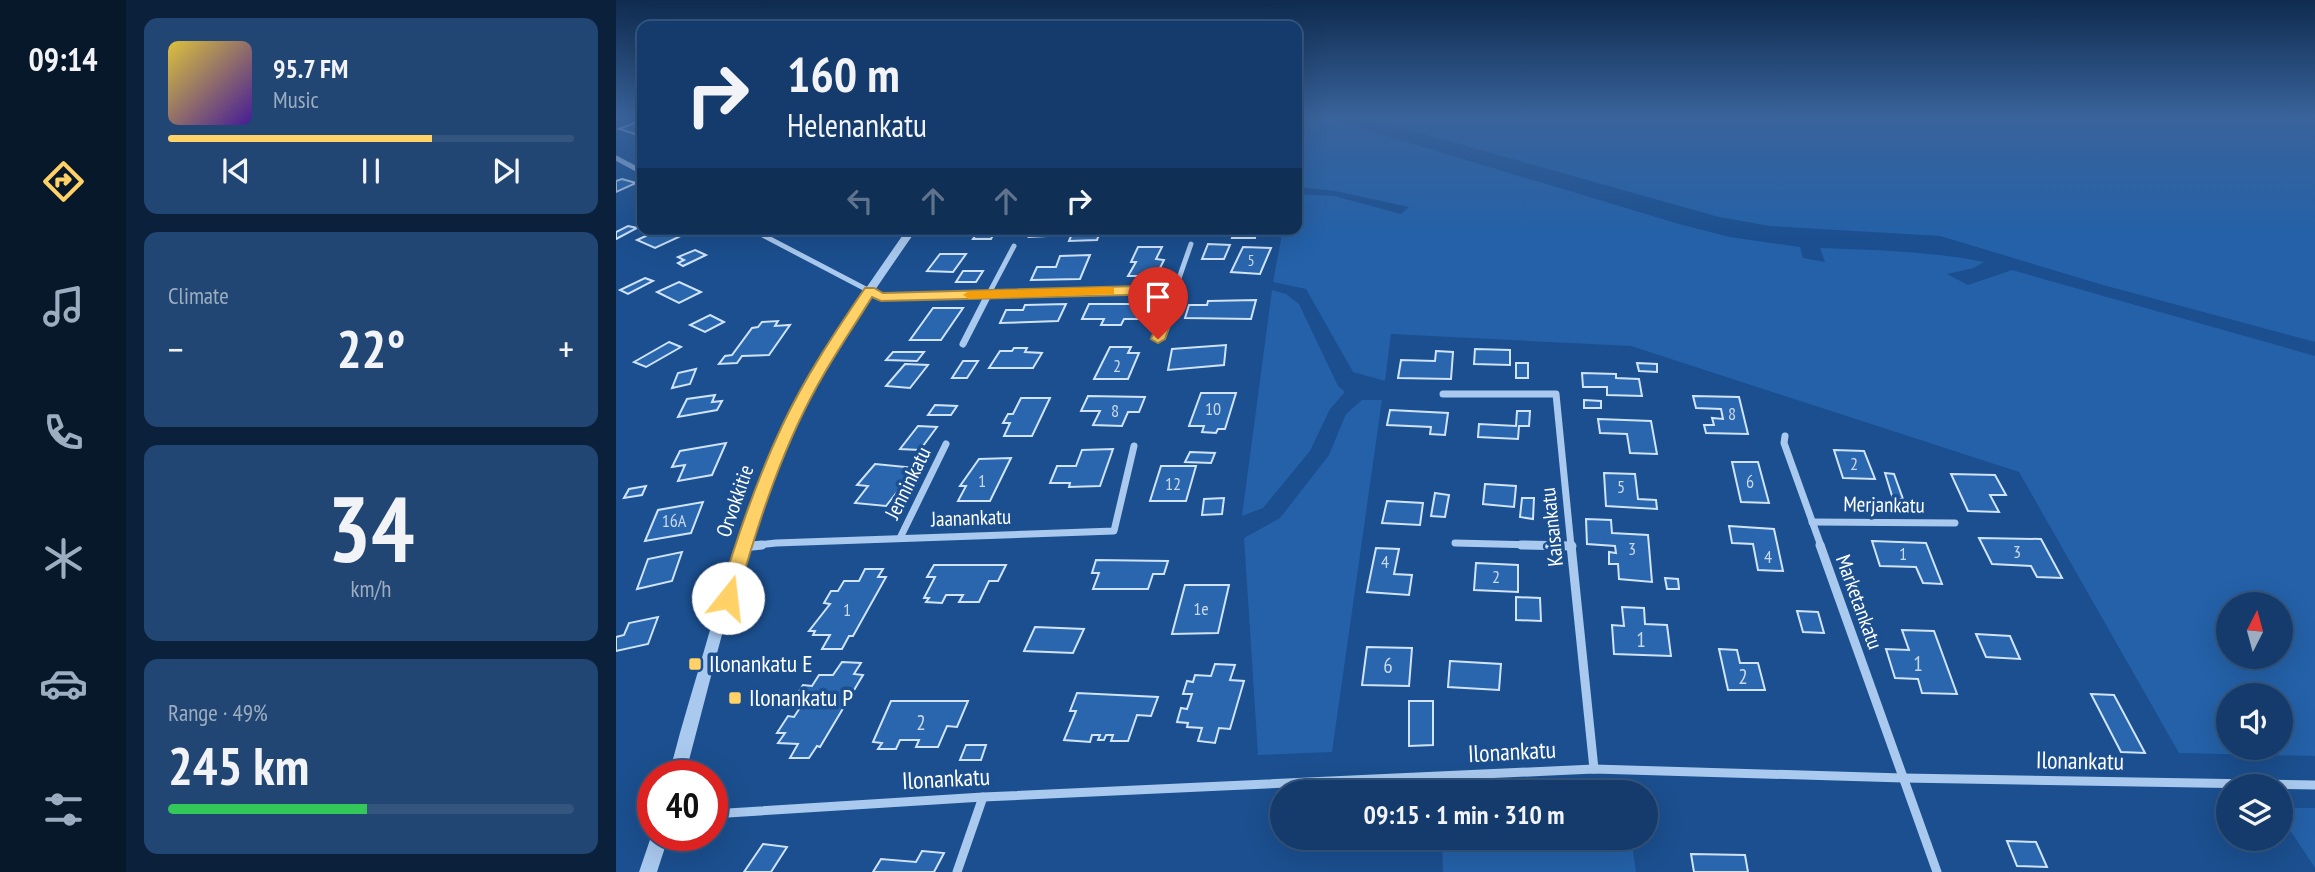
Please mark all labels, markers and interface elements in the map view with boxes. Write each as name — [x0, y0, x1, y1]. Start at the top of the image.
text: 09:14 — [28, 38, 98, 80]
text: 160 m — [787, 42, 900, 106]
icon: right — [672, 49, 763, 140]
text: 95.7 FM — [273, 52, 348, 85]
text: Music — [273, 85, 319, 114]
text: Helenankatu — [787, 104, 927, 146]
icon: previous — [217, 152, 255, 190]
icon: pause — [352, 152, 390, 190]
icon: next — [487, 152, 525, 190]
icon: directions — [39, 157, 88, 206]
icon: left — [841, 182, 879, 220]
icon: ahead — [914, 182, 952, 220]
icon: ahead — [987, 182, 1025, 220]
icon: right — [1060, 182, 1098, 220]
house number: 5 — [1247, 250, 1255, 270]
pin — [1128, 267, 1188, 339]
icon: arrive — [1139, 278, 1177, 316]
text: Climate — [168, 281, 229, 310]
icon: music — [39, 282, 88, 331]
text: 22° — [337, 315, 405, 382]
text: − — [168, 324, 184, 373]
text: + — [558, 324, 574, 373]
house number: 2 — [1113, 354, 1121, 377]
house number: 10 — [1205, 397, 1221, 420]
house number: 8 — [1111, 399, 1119, 422]
house number: 8 — [1728, 402, 1736, 425]
icon: phone — [39, 408, 88, 457]
street label: Jenninkatu — [878, 442, 937, 524]
house number: 2 — [1850, 452, 1858, 475]
street label: Orvokkitie — [710, 461, 759, 540]
text: 34 — [328, 469, 415, 587]
house number: 1 — [978, 469, 986, 492]
house number: 6 — [1746, 470, 1754, 493]
house number: 12 — [1165, 472, 1181, 495]
house number: 5 — [1617, 475, 1625, 498]
street label: Kaisankatu — [1534, 486, 1569, 568]
street label: Merjankatu — [1843, 490, 1925, 519]
street label: Jaanankatu — [929, 503, 1011, 532]
house number: 16A — [662, 509, 687, 532]
icon: climate — [39, 534, 88, 583]
house number: 3 — [1628, 537, 1636, 560]
house number: 3 — [2013, 540, 2021, 563]
house number: 1 — [1899, 542, 1907, 565]
house number: 4 — [1764, 545, 1772, 568]
house number: 4 — [1381, 550, 1389, 573]
street label: Marketankatu — [1830, 551, 1889, 653]
position arrow — [691, 561, 765, 635]
house number: 2 — [1492, 565, 1500, 588]
text: km/h — [351, 574, 391, 603]
north arrow — [2216, 592, 2292, 668]
map controls — [2216, 592, 2293, 851]
house number: 1e — [1193, 597, 1209, 620]
house number: 1 — [843, 598, 851, 621]
house number: 1 — [1636, 626, 1646, 653]
place label: Ilonankatu E — [709, 648, 813, 679]
house number: 1 — [1913, 650, 1923, 677]
house number: 6 — [1383, 652, 1393, 679]
marker: Ilonankatu E — [687, 656, 703, 672]
icon: car — [39, 659, 88, 708]
house number: 2 — [1738, 663, 1748, 690]
place label: Ilonankatu P — [749, 682, 853, 713]
button: sound — [2216, 683, 2293, 760]
marker: Ilonankatu P — [727, 690, 743, 706]
text: Range · 49% — [168, 698, 268, 727]
house number: 2 — [916, 709, 926, 736]
text: 245 km — [168, 732, 309, 799]
street label: Ilonankatu — [1467, 734, 1557, 769]
street label: Ilonankatu — [2036, 744, 2124, 777]
speed limit sign: 40 — [637, 760, 728, 851]
street label: Ilonankatu — [901, 761, 991, 796]
button: layers — [2216, 774, 2293, 851]
icon: filters — [39, 785, 88, 834]
text: 09:15 · 1 min · 310 m — [1364, 798, 1564, 831]

